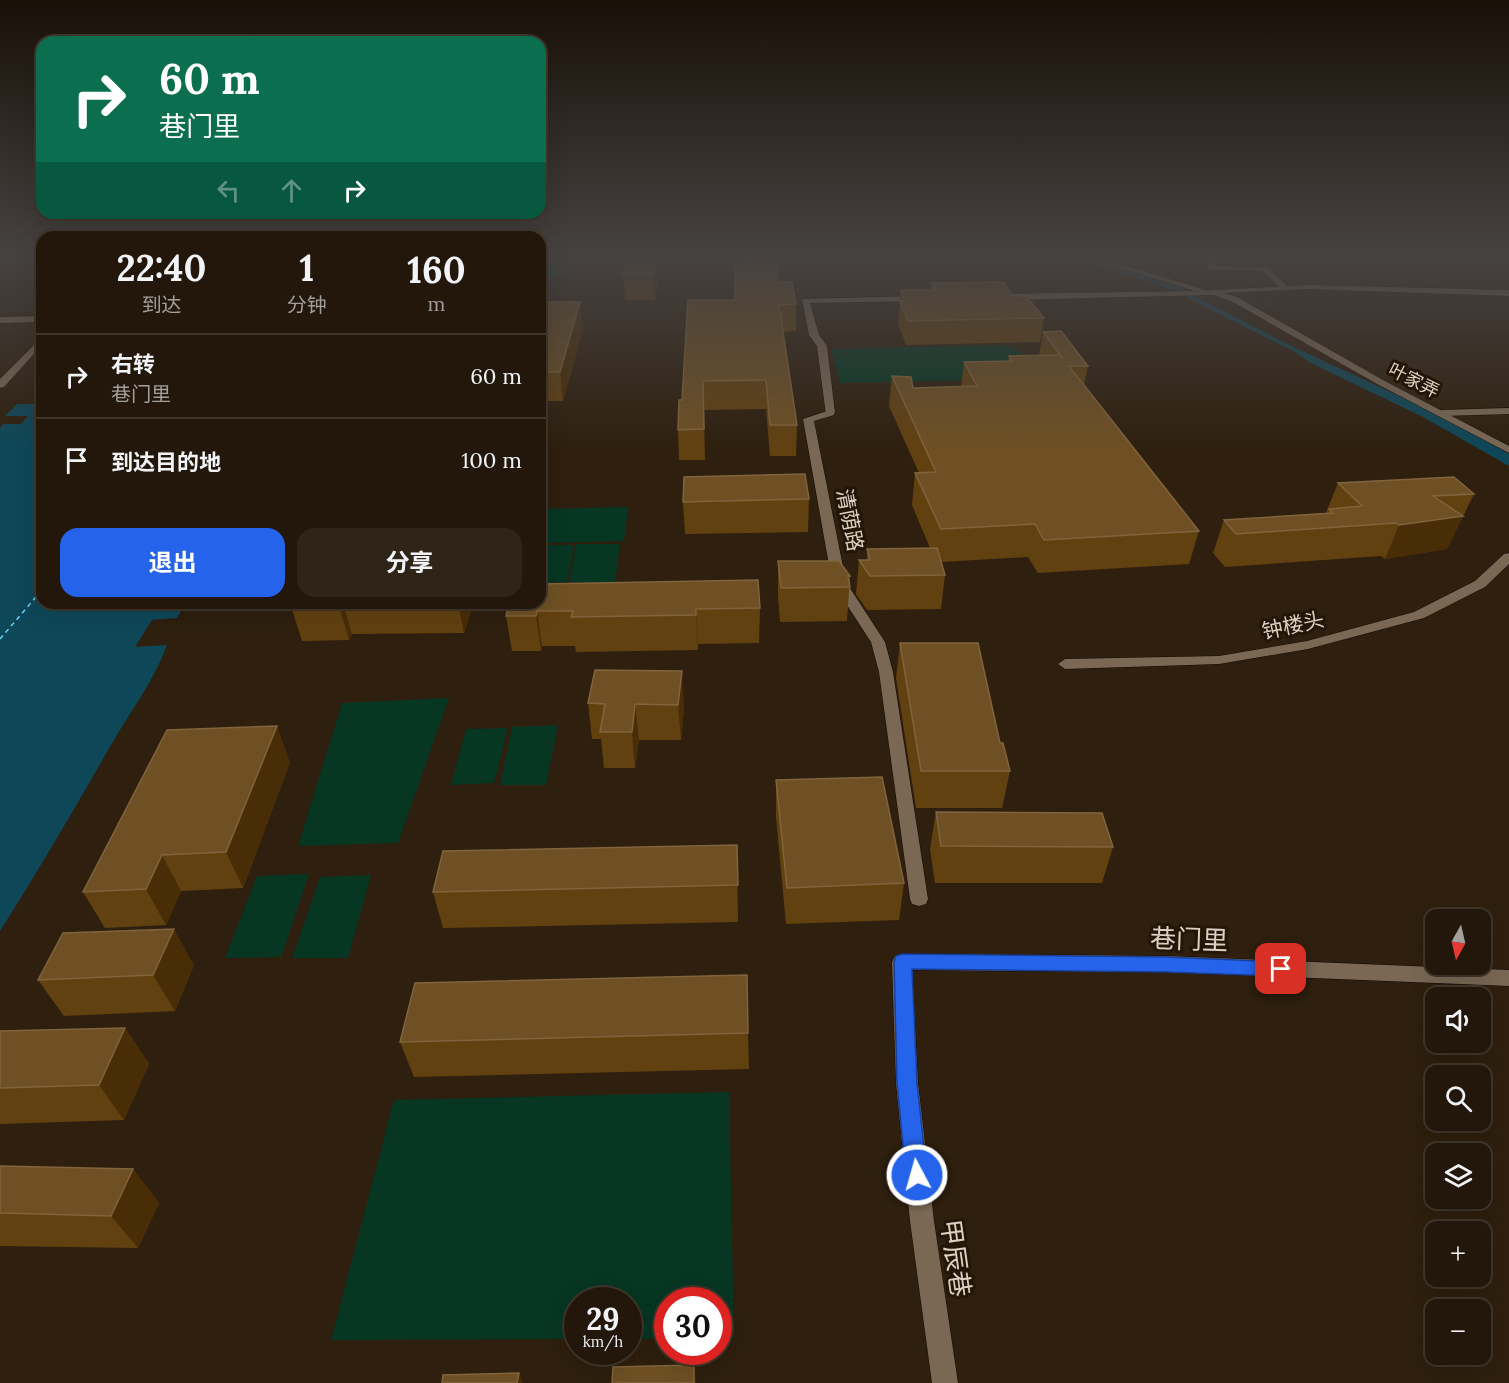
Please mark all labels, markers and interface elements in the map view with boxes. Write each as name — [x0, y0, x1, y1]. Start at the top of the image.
text: 60 m — [159, 52, 260, 106]
icon: right — [60, 60, 138, 138]
text: 巷门里 — [159, 109, 240, 143]
icon: left — [212, 174, 245, 207]
icon: ahead — [275, 174, 308, 207]
icon: right — [338, 174, 371, 207]
text: 22:40 — [116, 245, 206, 291]
text: 1 — [300, 245, 314, 291]
text: 160 — [407, 247, 466, 293]
text: m — [427, 291, 445, 316]
text: 到达 — [141, 292, 181, 317]
text: 分钟 — [287, 292, 327, 317]
text: 右转 — [111, 350, 155, 378]
street label: 叶家弄 — [1385, 357, 1443, 403]
icon: right — [60, 360, 93, 393]
text: 60 m — [470, 362, 522, 390]
text: 巷门里 — [111, 381, 171, 406]
icon: arrive — [60, 444, 93, 477]
text: 100 m — [461, 446, 522, 474]
text: 到达目的地 — [111, 448, 221, 476]
street label: 清荫路 — [831, 487, 869, 553]
button: 退出 — [60, 528, 285, 597]
button: 分享 — [297, 528, 522, 597]
street label: 钟楼头 — [1259, 605, 1327, 645]
north arrow — [1425, 909, 1491, 975]
map controls — [1425, 909, 1491, 1365]
street label: 巷门里 — [1149, 921, 1229, 957]
pin — [1255, 943, 1306, 994]
icon: arrive — [1264, 952, 1297, 985]
button: sound — [1425, 987, 1491, 1053]
button: search — [1425, 1065, 1491, 1131]
position arrow — [885, 1143, 949, 1207]
button: layers — [1425, 1143, 1491, 1209]
street label: 甲辰巷 — [934, 1217, 978, 1299]
button: + — [1425, 1221, 1491, 1287]
speed limit sign: 30 — [654, 1287, 732, 1365]
button: − — [1425, 1299, 1491, 1365]
text: 29 — [586, 1300, 620, 1338]
text: km/h — [583, 1332, 623, 1351]

